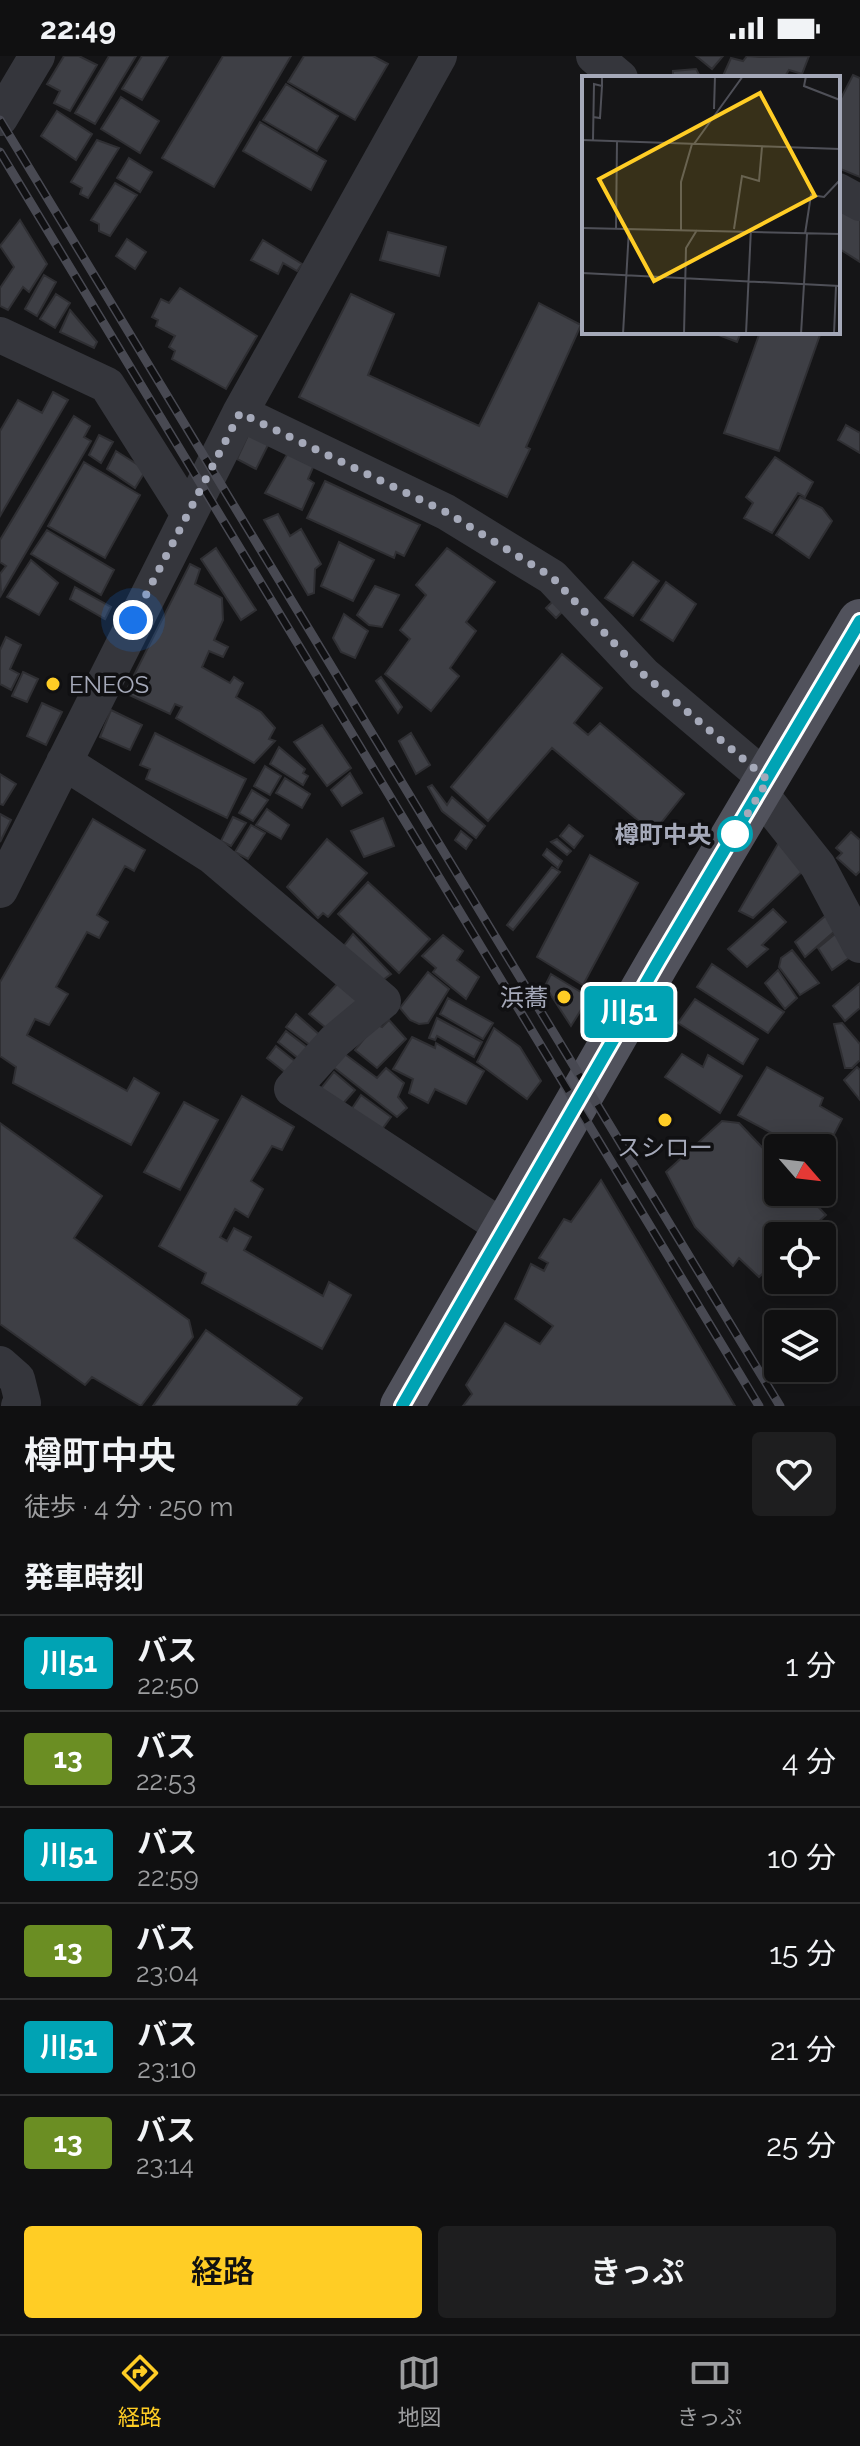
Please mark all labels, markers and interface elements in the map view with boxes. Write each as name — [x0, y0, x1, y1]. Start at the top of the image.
text: 22:49 — [40, 11, 116, 46]
inset map — [582, 76, 840, 334]
your location — [113, 600, 153, 640]
place label: ENEOS — [69, 670, 149, 699]
marker: ENEOS — [44, 675, 62, 693]
marker: 樽町中央 — [718, 817, 752, 851]
place label: 樽町中央 — [615, 820, 711, 849]
place label: 浜蕎 — [500, 983, 548, 1012]
line badge: 川51 — [583, 986, 675, 1038]
marker: 浜蕎 — [555, 988, 573, 1006]
text: 川51 — [600, 995, 658, 1028]
marker: スシロー — [656, 1111, 674, 1129]
place label: スシロー — [617, 1133, 713, 1162]
north arrow — [764, 1134, 836, 1206]
map controls — [764, 1134, 836, 1382]
button: locate — [764, 1222, 836, 1294]
button: layers — [764, 1310, 836, 1382]
button: heart — [752, 1432, 836, 1516]
text: 樽町中央 — [24, 1433, 176, 1478]
text: 徒歩 · 4 分 · 250 m — [24, 1492, 233, 1522]
text: 発車時刻 — [24, 1560, 144, 1595]
text: バス — [137, 1633, 197, 1668]
text: 川51 — [40, 1646, 97, 1679]
text: 1 分 — [786, 1648, 836, 1683]
text: 22:50 — [137, 1670, 199, 1700]
text: バス — [136, 1729, 196, 1764]
text: 13 — [53, 1742, 83, 1775]
text: 4 分 — [782, 1744, 836, 1779]
text: 22:53 — [136, 1766, 196, 1796]
text: バス — [137, 1825, 197, 1860]
text: 川51 — [40, 1838, 97, 1871]
text: 10 分 — [767, 1840, 836, 1875]
text: 22:59 — [137, 1862, 199, 1892]
text: バス — [136, 1921, 196, 1956]
text: 13 — [53, 1934, 83, 1967]
text: 15 分 — [769, 1936, 836, 1971]
text: 23:04 — [136, 1958, 198, 1988]
text: バス — [137, 2017, 197, 2052]
text: 川51 — [40, 2030, 97, 2063]
text: 21 分 — [770, 2032, 836, 2067]
text: 23:10 — [137, 2054, 197, 2084]
text: バス — [136, 2113, 196, 2148]
text: 13 — [53, 2126, 83, 2159]
text: 25 分 — [766, 2128, 836, 2163]
text: 23:14 — [136, 2150, 194, 2180]
button: 経路 — [24, 2226, 422, 2318]
button: きっぷ — [438, 2226, 836, 2318]
tab: 経路 — [118, 2351, 162, 2431]
tab: 地図 — [397, 2351, 441, 2431]
tab: きっぷ — [677, 2351, 742, 2431]

